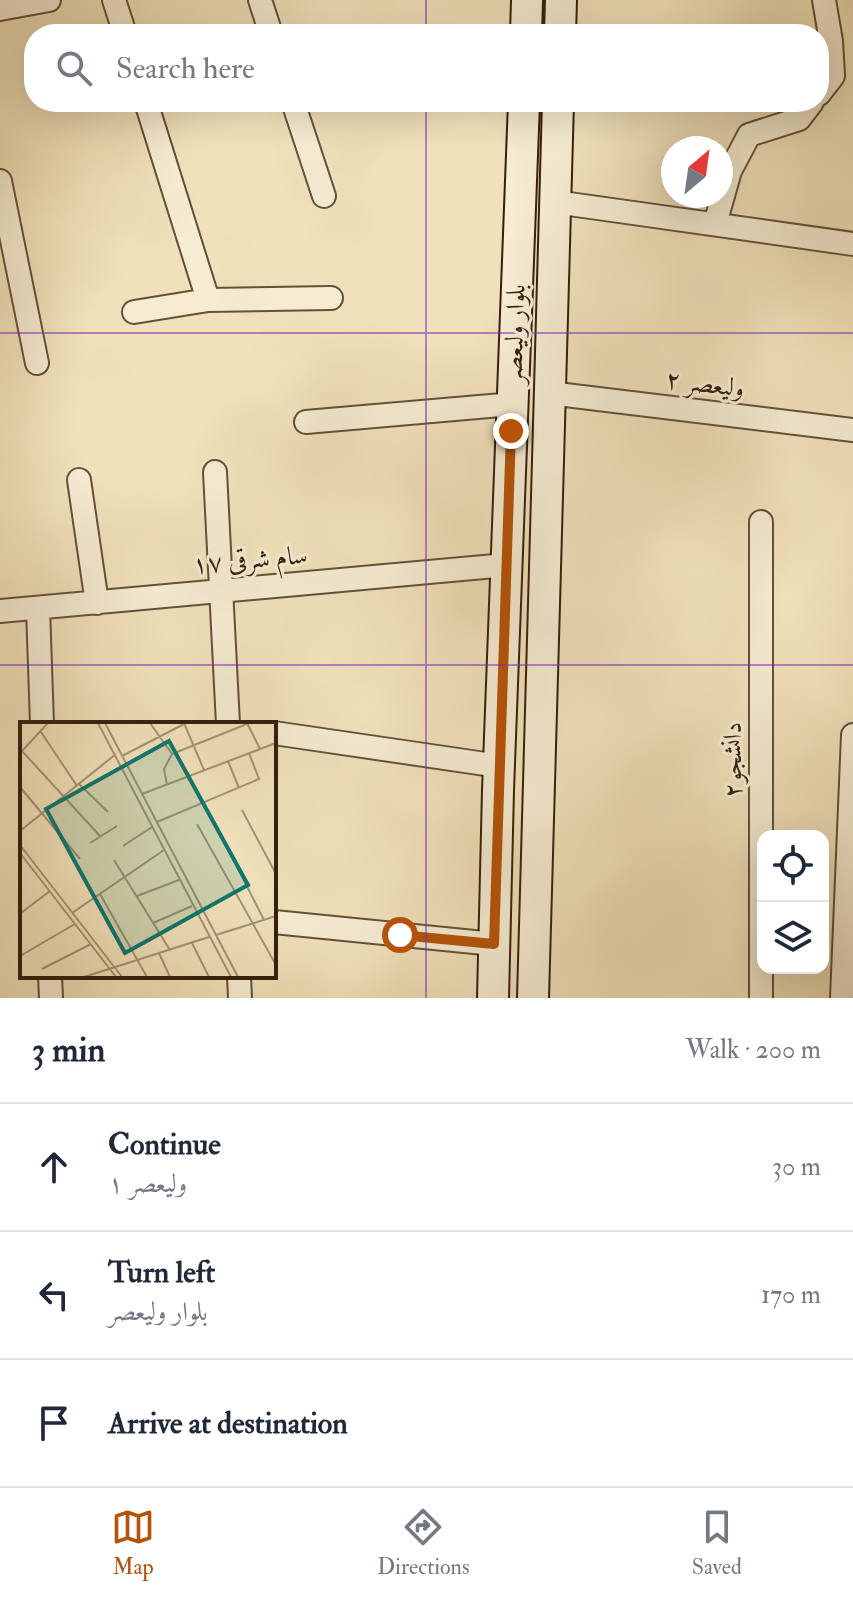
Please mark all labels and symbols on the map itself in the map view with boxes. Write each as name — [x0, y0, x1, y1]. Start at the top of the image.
north arrow — [661, 136, 733, 208]
street label: بلوار ولیعصر — [497, 284, 533, 387]
street label: ولیعصر ۲ — [664, 363, 746, 405]
route end — [493, 413, 529, 449]
street label: سام شرقی ۱۷ — [191, 539, 310, 587]
inset map — [20, 722, 276, 978]
street label: دانشجو۲ — [717, 722, 749, 798]
route start — [382, 917, 418, 953]

